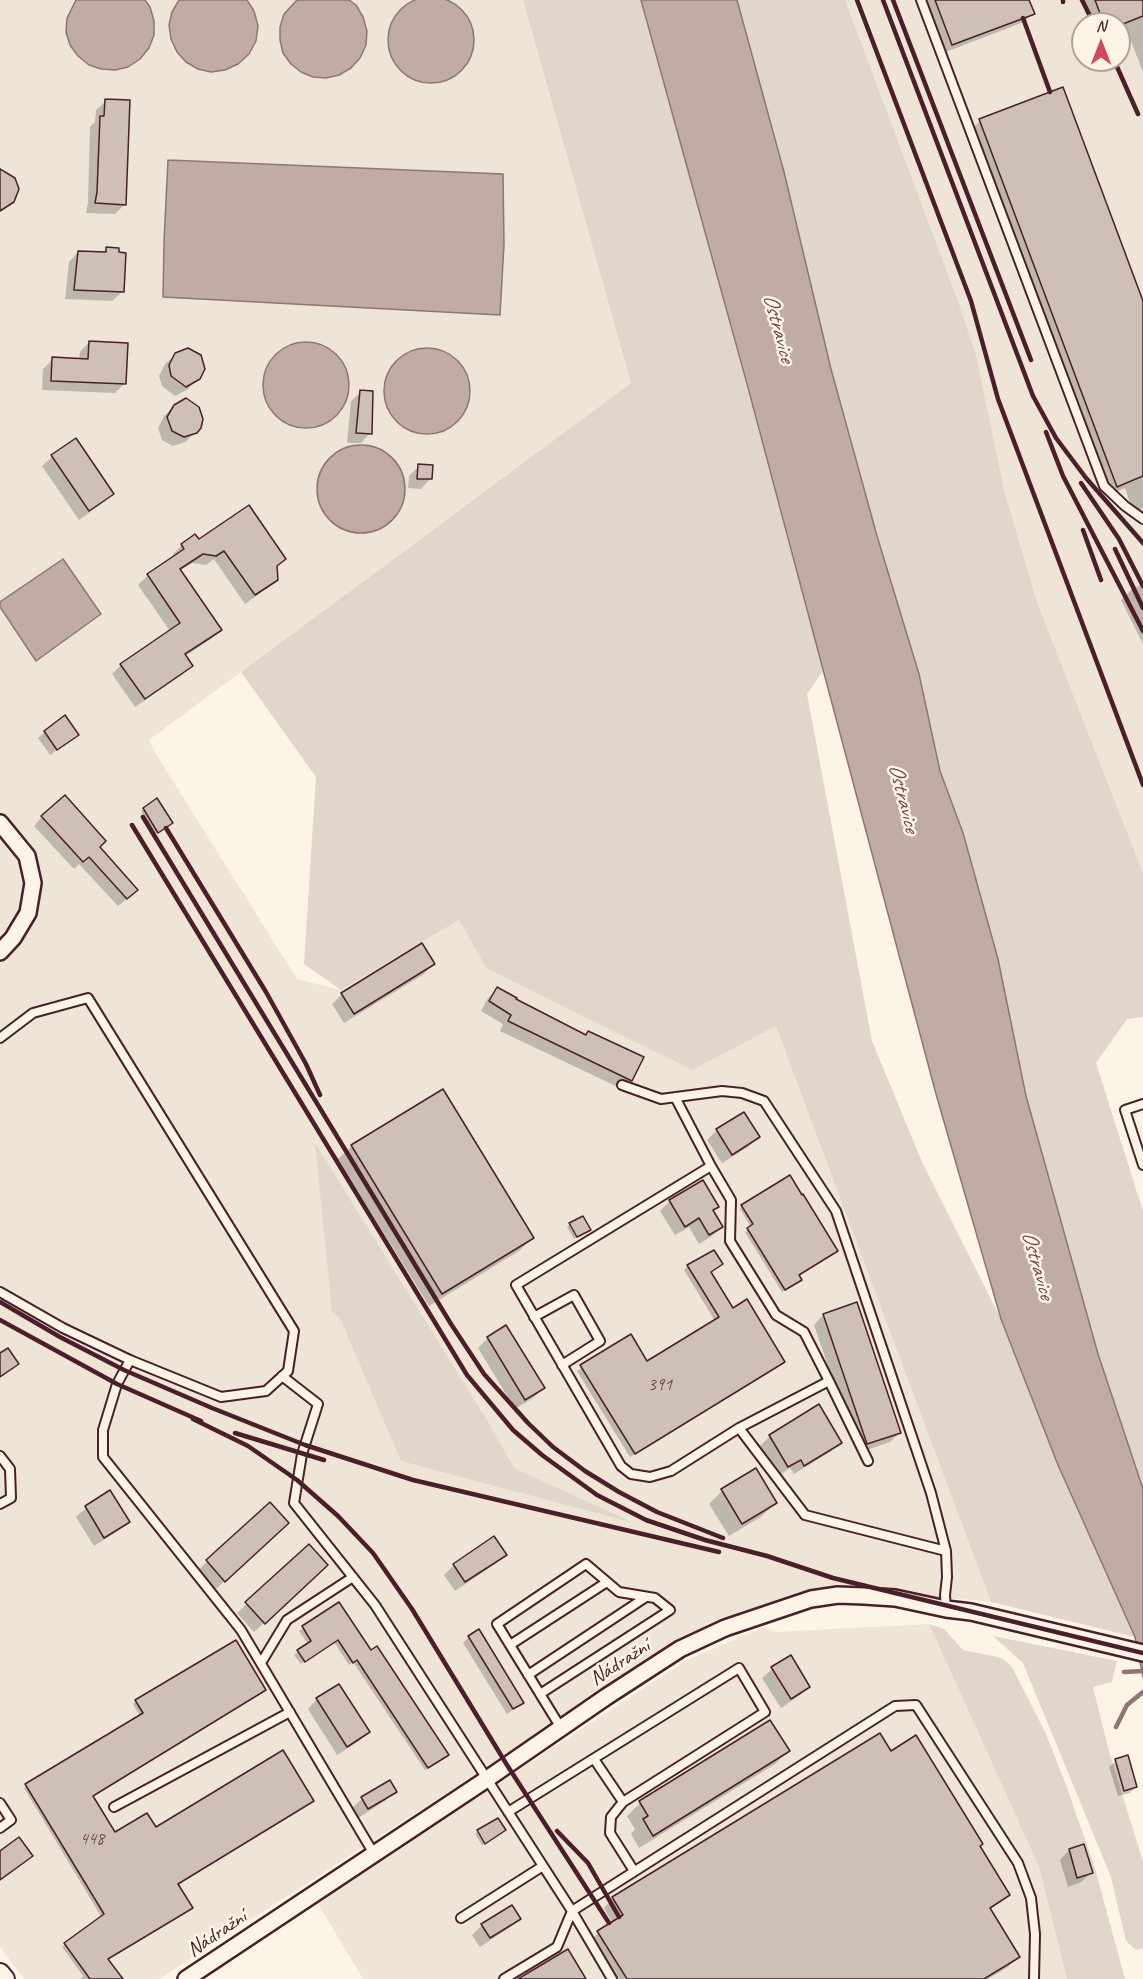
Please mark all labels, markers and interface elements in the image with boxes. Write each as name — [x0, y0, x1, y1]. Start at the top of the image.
north arrow — [1071, 12, 1131, 72]
text: N — [1096, 16, 1106, 36]
water label: Ostravice — [756, 291, 800, 365]
water label: Ostravice — [882, 761, 924, 835]
water label: Ostravice — [1015, 1228, 1059, 1302]
house number: 391 — [648, 1374, 672, 1396]
street label: Nádražní — [585, 1634, 655, 1692]
house number: 448 — [80, 1828, 104, 1850]
street label: Nádražní — [182, 1905, 252, 1963]

